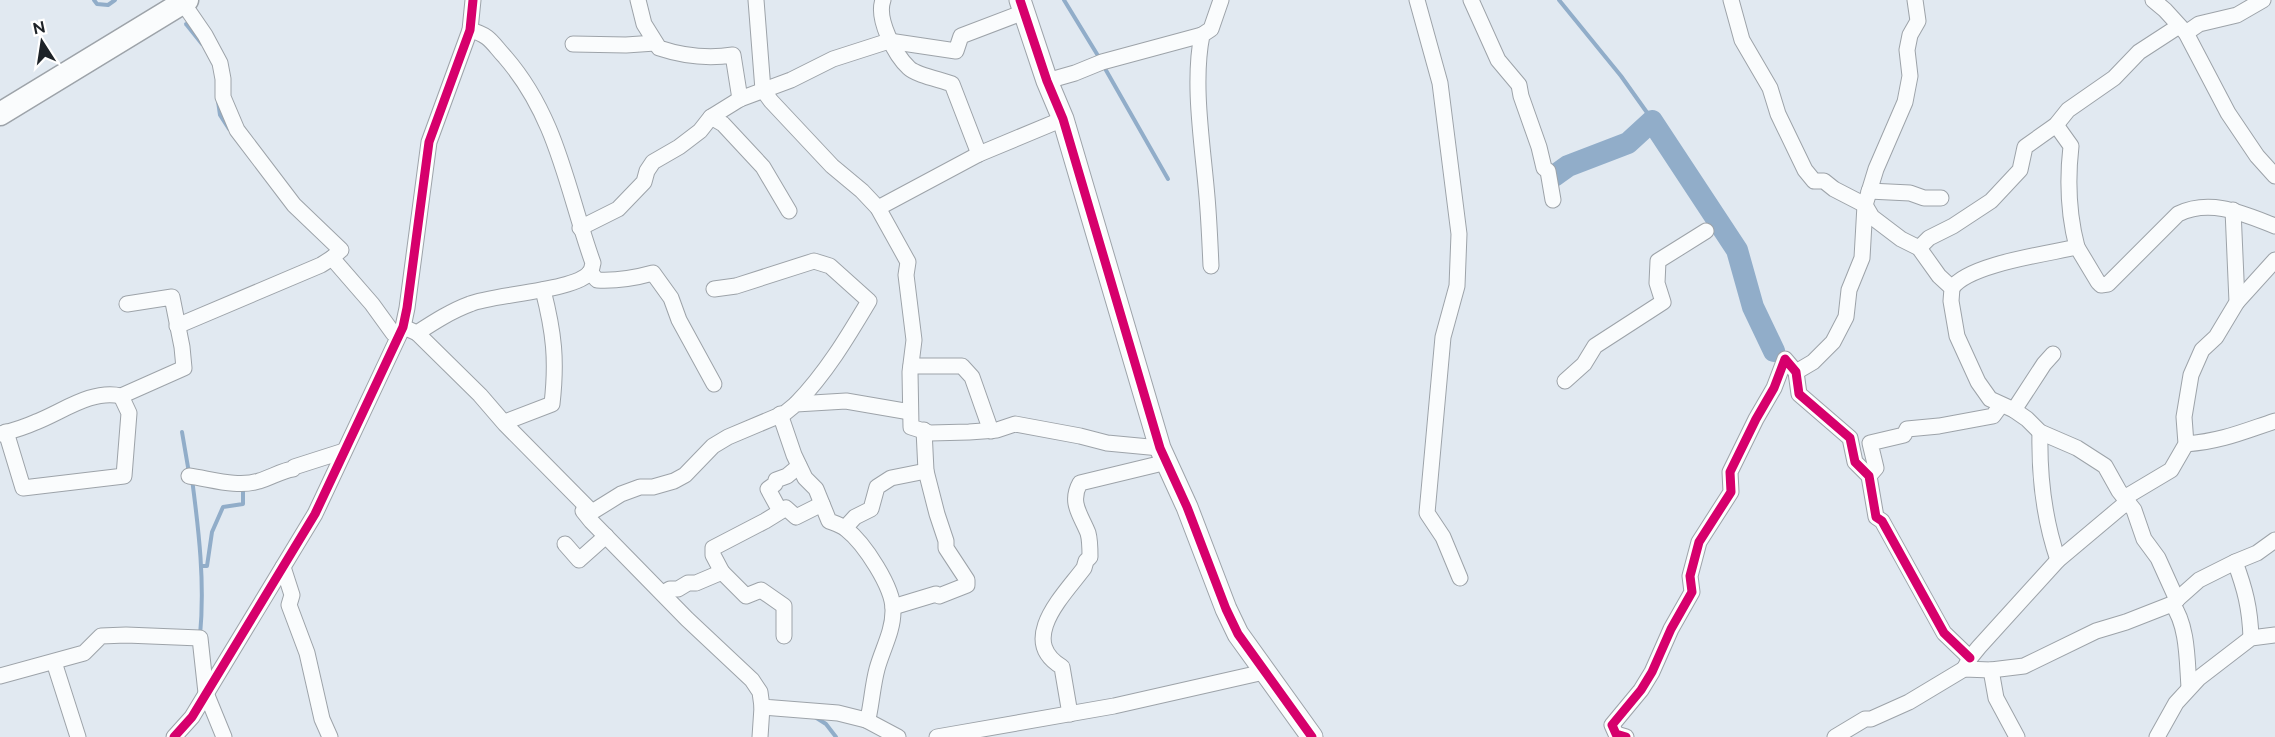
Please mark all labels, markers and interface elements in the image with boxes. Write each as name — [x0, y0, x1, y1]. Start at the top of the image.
north arrow — [12, 12, 72, 72]
text: N — [31, 17, 47, 38]

